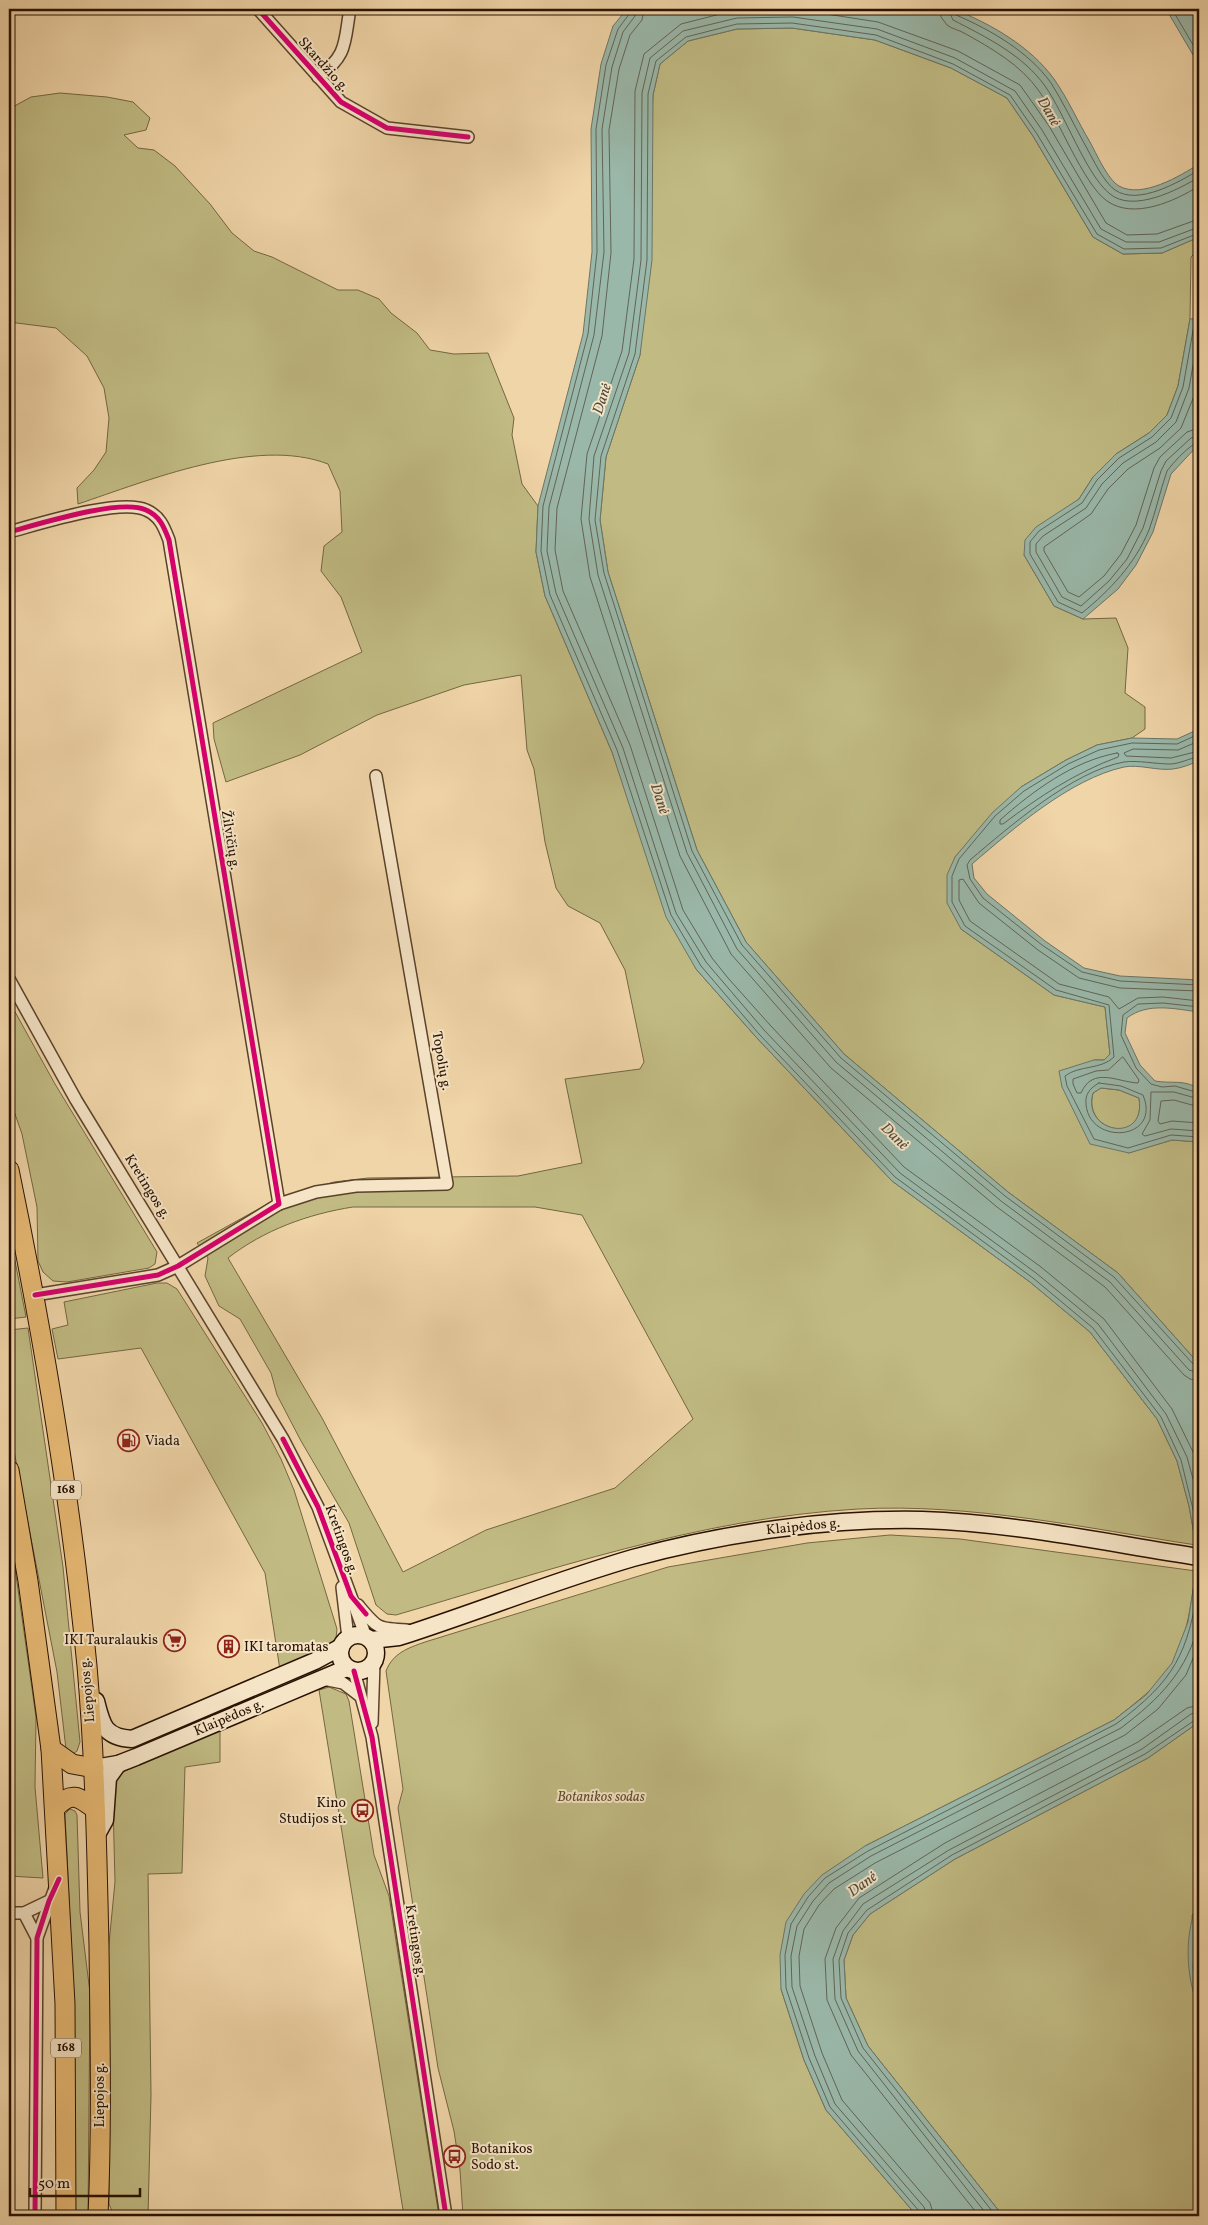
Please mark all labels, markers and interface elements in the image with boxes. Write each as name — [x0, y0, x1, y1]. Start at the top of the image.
street label: Skardžio g. — [293, 33, 353, 97]
water label: Danė — [1031, 93, 1065, 131]
water label: Danė — [588, 380, 618, 417]
water label: Danė — [644, 781, 674, 818]
street label: Žilvičių g. — [216, 808, 245, 871]
street label: Topolių g. — [426, 1030, 456, 1092]
water label: Danė — [875, 1119, 913, 1156]
street label: Kretingos g. — [120, 1151, 174, 1223]
fuel station icon: Viada — [117, 1429, 141, 1453]
place label: Viada — [145, 1432, 180, 1451]
road number: 168 — [51, 1480, 81, 1500]
street label: Kretingos g. — [320, 1502, 362, 1578]
street label: Klaipėdos g. — [765, 1514, 841, 1540]
supermarket icon: IKI Tauralaukis — [162, 1628, 186, 1652]
place label: IKI Tauralaukis — [64, 1631, 158, 1650]
building icon: IKI taromatas — [216, 1635, 240, 1659]
place label: IKI taromatas — [244, 1638, 328, 1657]
street label: Liepojos g. — [76, 1657, 100, 1723]
street label: Klaipėdos g. — [191, 1695, 267, 1741]
park label: Botanikos sodas — [557, 1788, 645, 1807]
place label: Kino Studijos st. — [279, 1794, 346, 1829]
bus stop icon: Kino Studijos st. — [350, 1799, 374, 1823]
water label: Danė — [844, 1867, 882, 1903]
street label: Kretingos g. — [400, 1903, 430, 1979]
road number: 168 — [51, 2039, 81, 2058]
street label: Liepojos g. — [91, 2063, 110, 2127]
place label: Botanikos Sodo st. — [471, 2140, 533, 2175]
bus stop icon: Botanikos Sodo st. — [443, 2145, 467, 2169]
scale bar — [30, 2165, 140, 2197]
text: 50 m — [38, 2174, 70, 2195]

